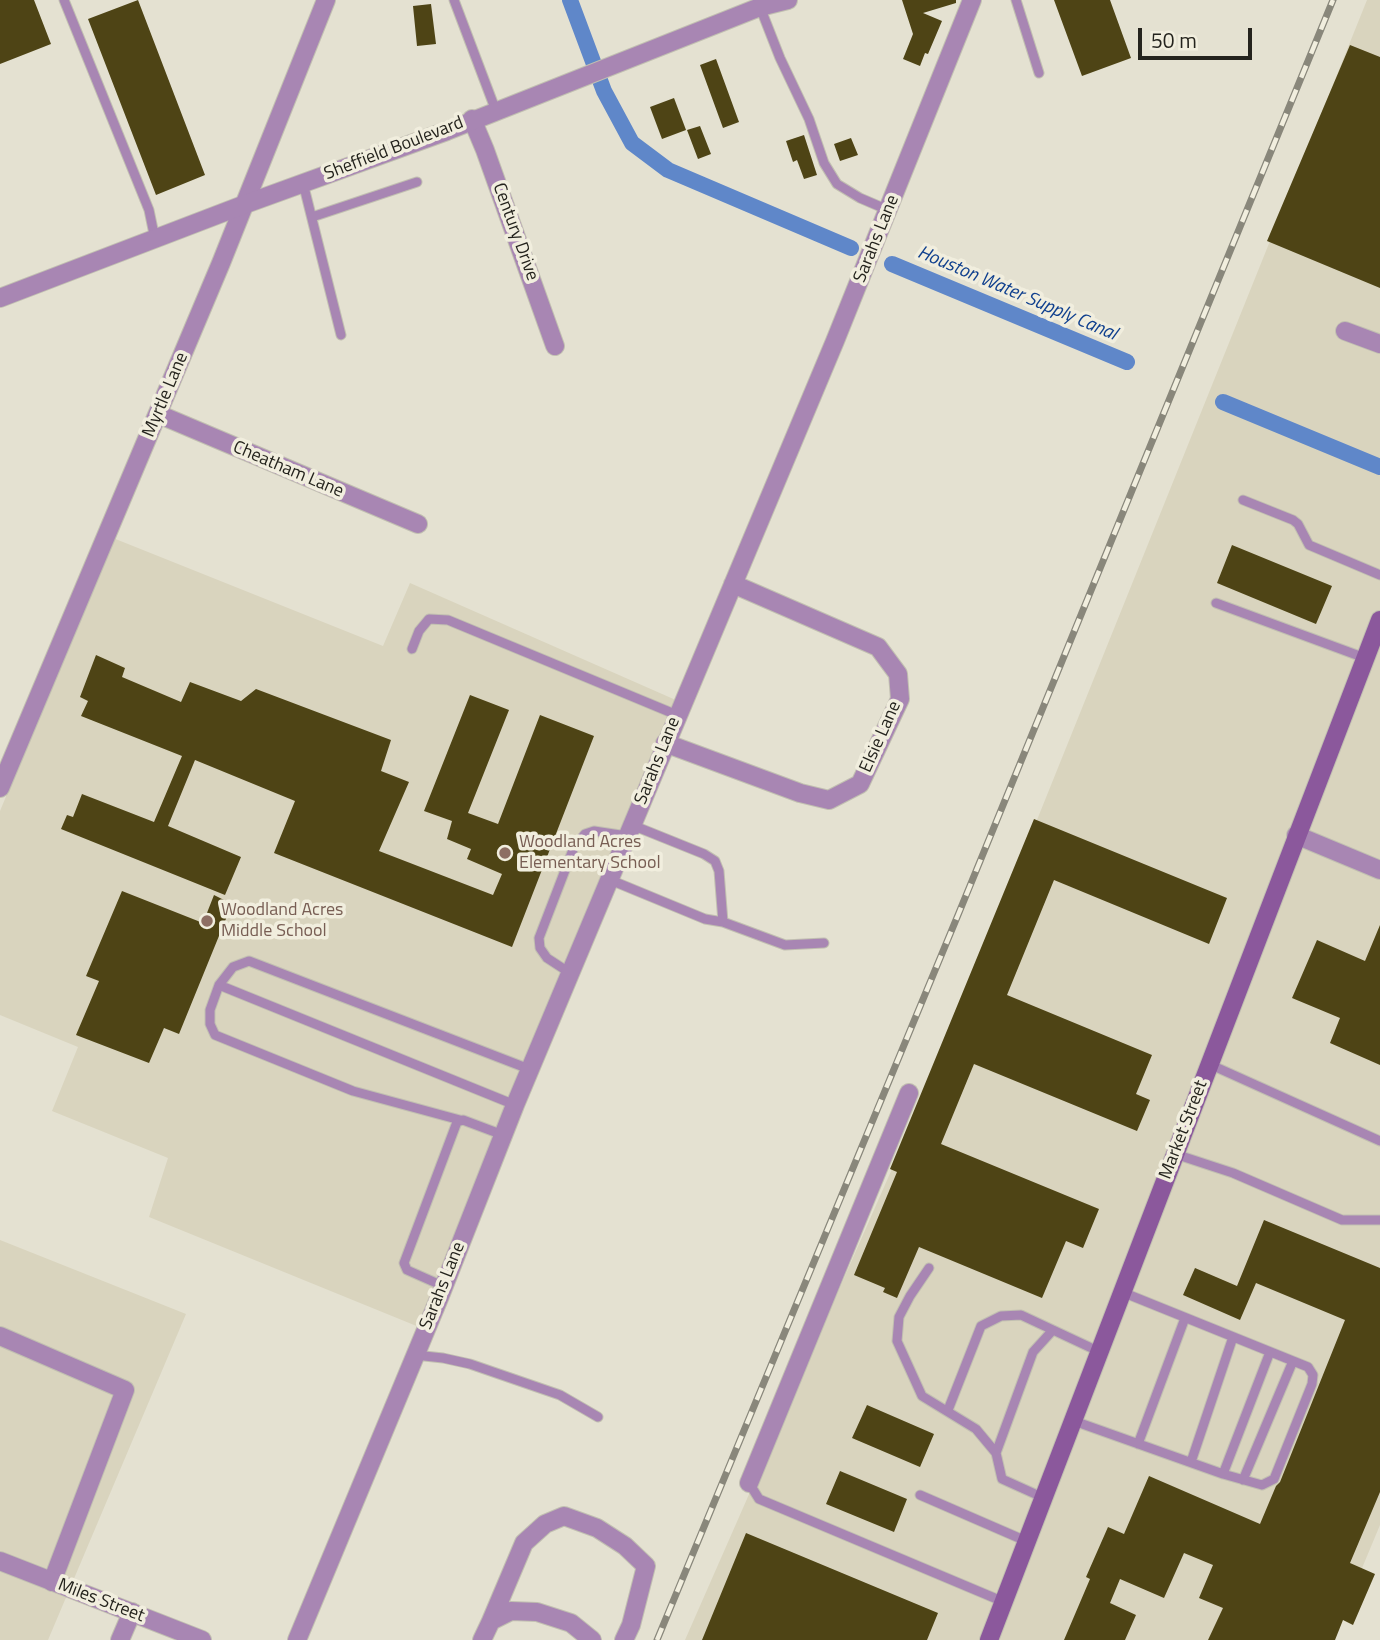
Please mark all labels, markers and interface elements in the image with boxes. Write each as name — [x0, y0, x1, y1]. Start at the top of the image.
scale bar — [1142, 14, 1256, 58]
text: 50 m — [1151, 24, 1197, 56]
street label: Sheffield Boulevard — [321, 113, 467, 185]
street label: Century Drive — [487, 180, 543, 284]
street label: Sarahs Lane — [850, 192, 904, 286]
water label: Houston Water Supply Canal — [914, 242, 1120, 346]
street label: Myrtle Lane — [138, 349, 194, 441]
street label: Cheatham Lane — [229, 437, 347, 503]
street label: Elsie Lane — [856, 698, 906, 776]
street label: Sarahs Lane — [631, 714, 685, 808]
place label: Woodland Acres Elementary School — [519, 832, 661, 874]
marker: Woodland Acres Elementary School — [497, 845, 513, 861]
place label: Woodland Acres Middle School — [221, 900, 343, 942]
marker: Woodland Acres Middle School — [199, 913, 215, 929]
street label: Market Street — [1155, 1077, 1213, 1183]
street label: Sarahs Lane — [416, 1239, 470, 1333]
street label: Miles Street — [55, 1575, 147, 1627]

